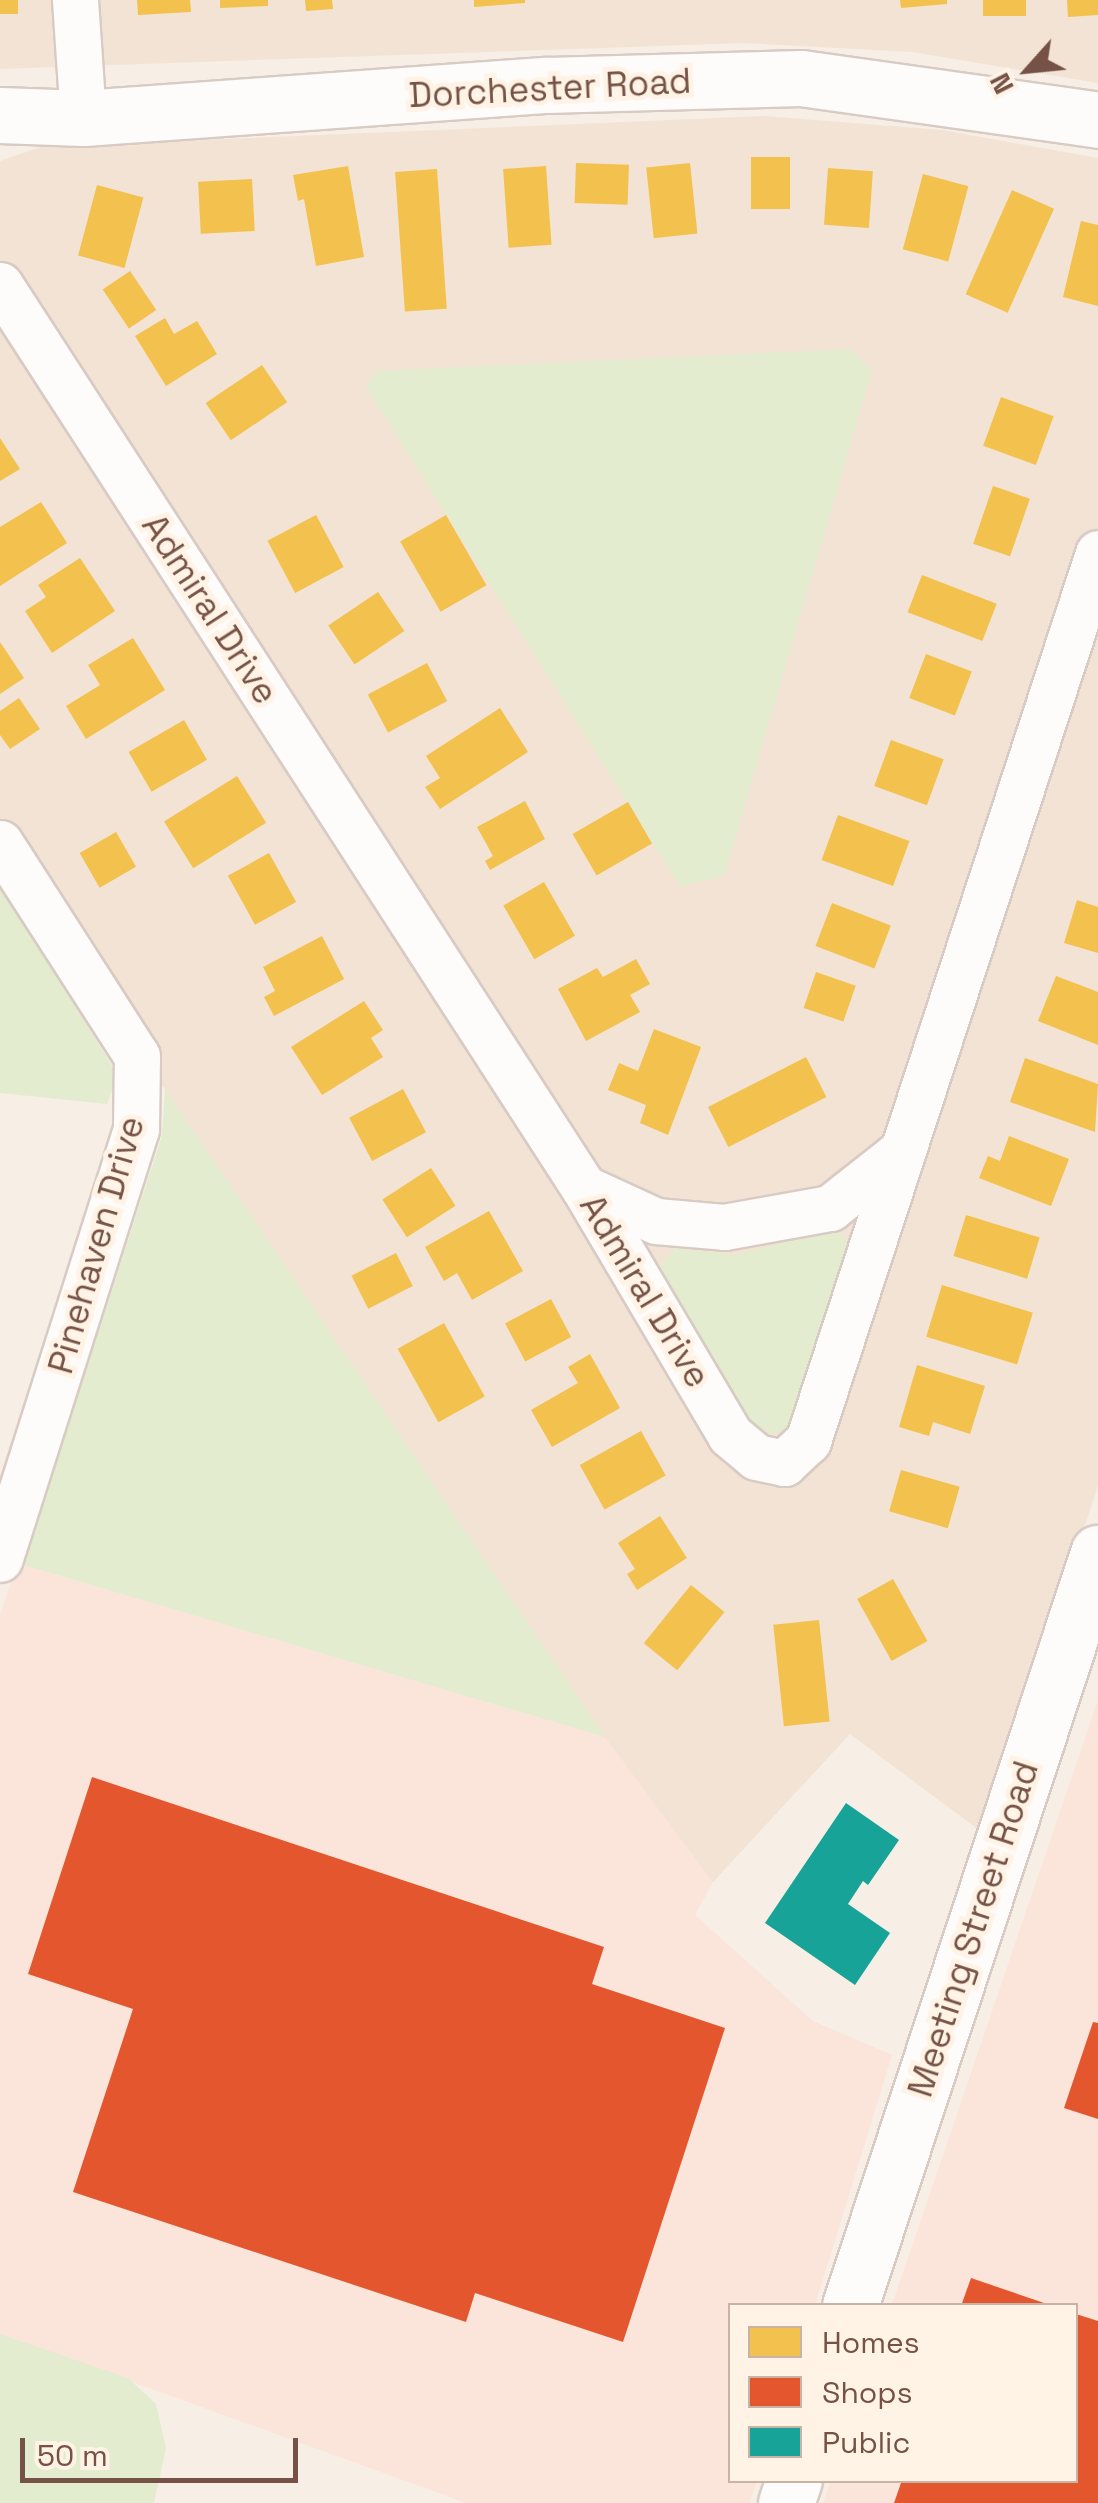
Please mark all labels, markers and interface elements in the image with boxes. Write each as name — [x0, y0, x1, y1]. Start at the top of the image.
north arrow — [978, 20, 1078, 120]
street label: Dorchester Road — [408, 60, 692, 116]
text: N — [981, 67, 1022, 100]
street label: Admiral Drive — [133, 506, 287, 712]
street label: Pinehaven Drive — [39, 1112, 153, 1378]
street label: Admiral Drive — [571, 1187, 719, 1395]
street label: Meeting Street Road — [899, 1756, 1047, 2102]
legend — [728, 2303, 1078, 2483]
text: Homes — [822, 2323, 920, 2362]
text: Shops — [822, 2373, 912, 2412]
scale bar — [25, 2418, 302, 2480]
text: Public — [822, 2423, 910, 2462]
text: 50 m — [37, 2436, 108, 2475]

